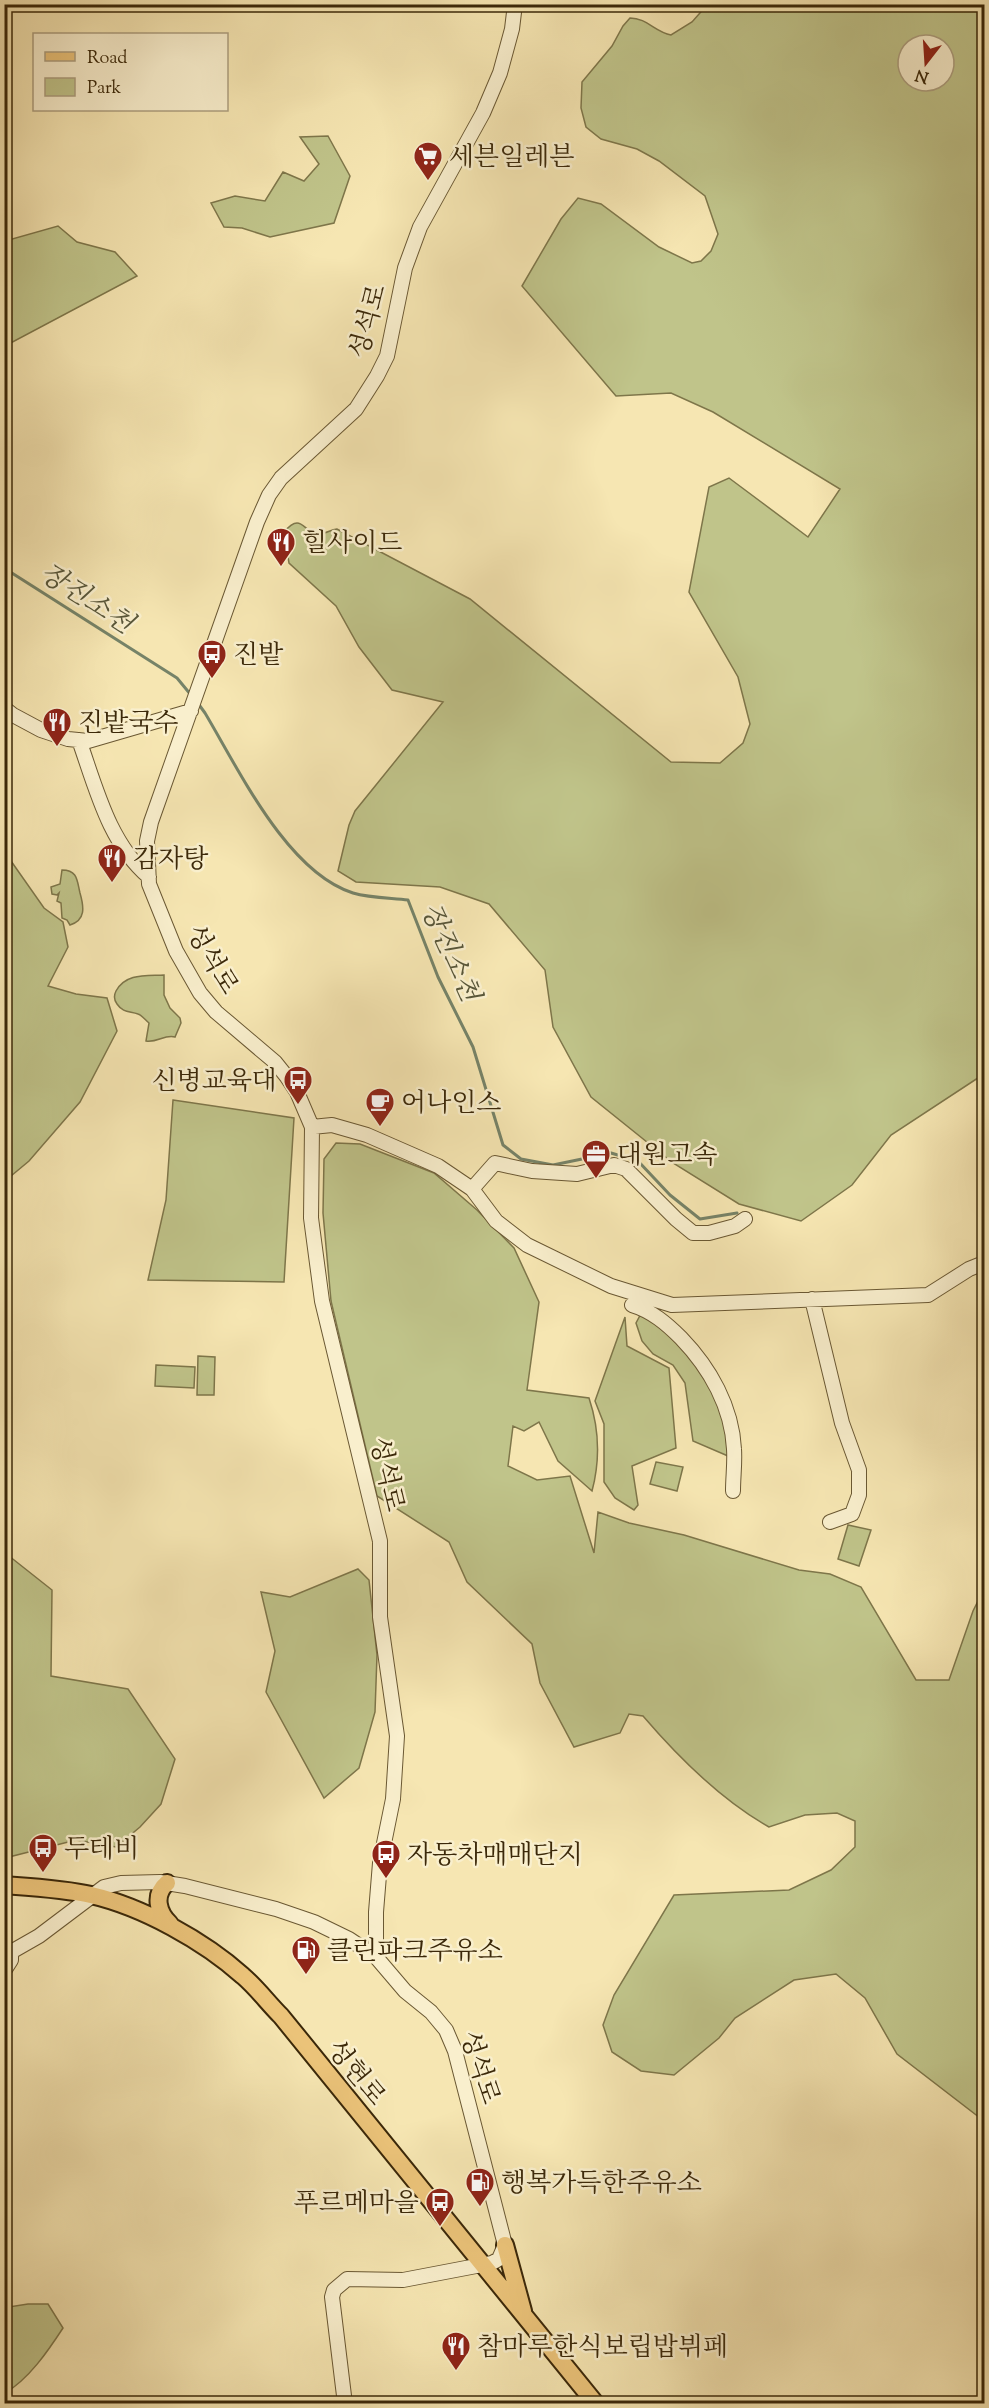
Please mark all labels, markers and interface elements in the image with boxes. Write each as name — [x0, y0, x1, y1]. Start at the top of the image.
legend — [33, 33, 228, 111]
north arrow — [896, 33, 956, 93]
text: Road — [87, 46, 127, 72]
text: N — [913, 62, 932, 88]
text: Park — [87, 76, 122, 102]
supermarket icon: 세븐일레븐 — [412, 140, 444, 182]
place label: 세븐일레븐 — [449, 140, 575, 177]
street label: 성석로 — [342, 280, 397, 363]
restaurant icon: 힐사이드 — [265, 526, 297, 568]
place label: 힐사이드 — [302, 526, 402, 563]
water label: 장진소천 — [31, 555, 142, 646]
bus stop icon: 진밭 — [196, 638, 228, 680]
place label: 진밭 — [233, 638, 284, 675]
restaurant icon: 진밭국수 — [41, 706, 73, 748]
place label: 진밭국수 — [78, 706, 178, 743]
restaurant icon: 감자탕 — [96, 842, 128, 884]
place label: 감자탕 — [133, 842, 208, 879]
water label: 장진소천 — [410, 897, 489, 1010]
street label: 성석로 — [176, 918, 246, 1002]
place label: 신병교육대 — [151, 1064, 277, 1101]
bus stop icon: 신병교육대 — [282, 1064, 314, 1106]
cafe icon: 어나인스 — [364, 1086, 396, 1128]
place label: 어나인스 — [401, 1086, 501, 1123]
office icon: 대원고속 — [580, 1138, 612, 1180]
place label: 대원고속 — [617, 1138, 717, 1175]
street label: 성석로 — [359, 1434, 412, 1515]
bus stop icon: 두테비 — [27, 1832, 59, 1874]
place label: 두테비 — [64, 1832, 139, 1869]
bus stop icon: 자동차매매단지 — [370, 1838, 402, 1880]
place label: 자동차매매단지 — [407, 1838, 583, 1875]
fuel station icon: 클린파크주유소 — [290, 1934, 322, 1976]
place label: 클린파크주유소 — [327, 1934, 503, 1971]
street label: 성석로 — [449, 2026, 508, 2109]
street label: 성현로 — [317, 2033, 393, 2114]
fuel station icon: 행복가득한주유소 — [464, 2166, 496, 2208]
place label: 행복가득한주유소 — [501, 2166, 702, 2203]
place label: 푸르메마을 — [293, 2186, 419, 2223]
bus stop icon: 푸르메마을 — [424, 2186, 456, 2228]
restaurant icon: 참마루한식보립밥뷔페 — [440, 2330, 472, 2372]
place label: 참마루한식보립밥뷔페 — [477, 2330, 728, 2367]

